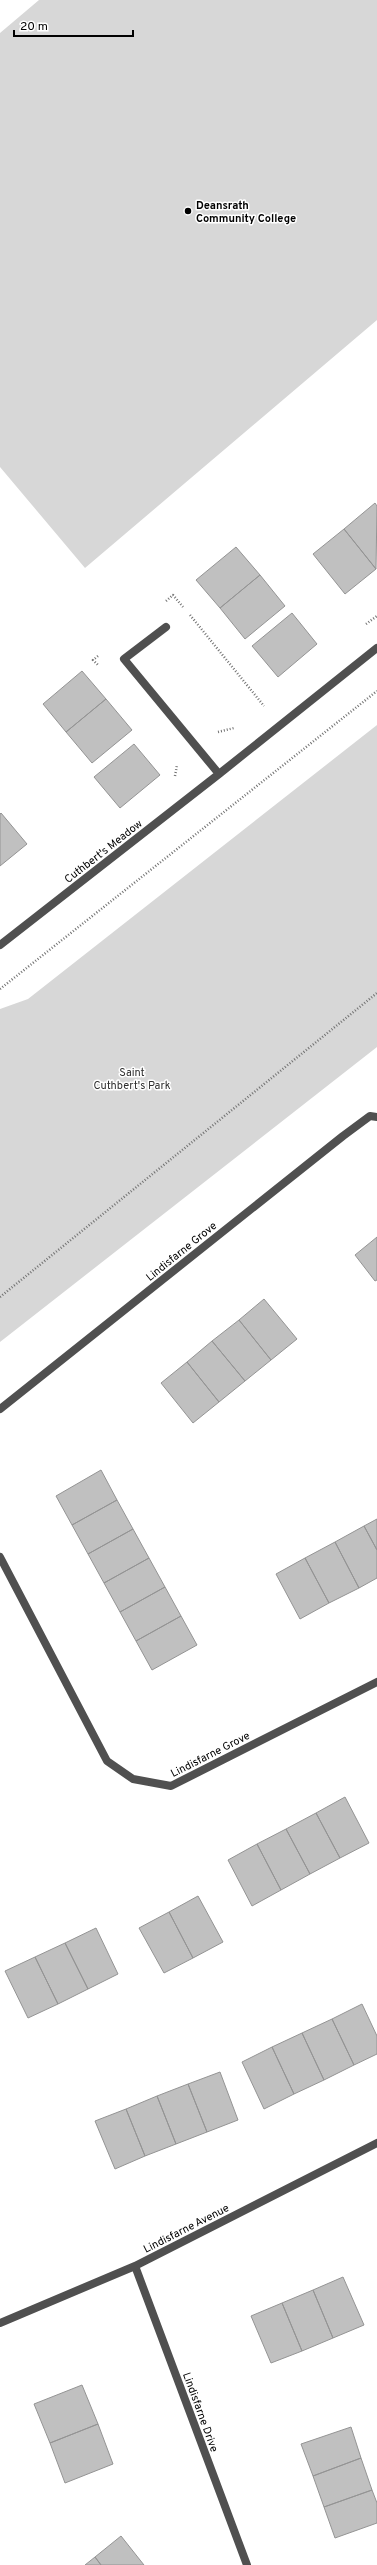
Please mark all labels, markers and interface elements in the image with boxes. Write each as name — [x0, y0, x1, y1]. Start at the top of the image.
scale bar — [14, 12, 133, 38]
text: 20 m — [20, 19, 48, 35]
place label: Deansrath Community College — [196, 199, 296, 226]
marker: Deansrath Community College — [183, 206, 193, 216]
street label: Cuthbert's Meadow — [62, 817, 146, 887]
park label: Saint Cuthbert's Park — [93, 1066, 171, 1093]
street label: Lindisfarne Grove — [143, 1219, 220, 1285]
street label: Lindisfarne Grove — [168, 1729, 253, 1781]
street label: Lindisfarne Avenue — [141, 2201, 232, 2257]
street label: Lindisfarne Drive — [179, 2370, 221, 2454]

